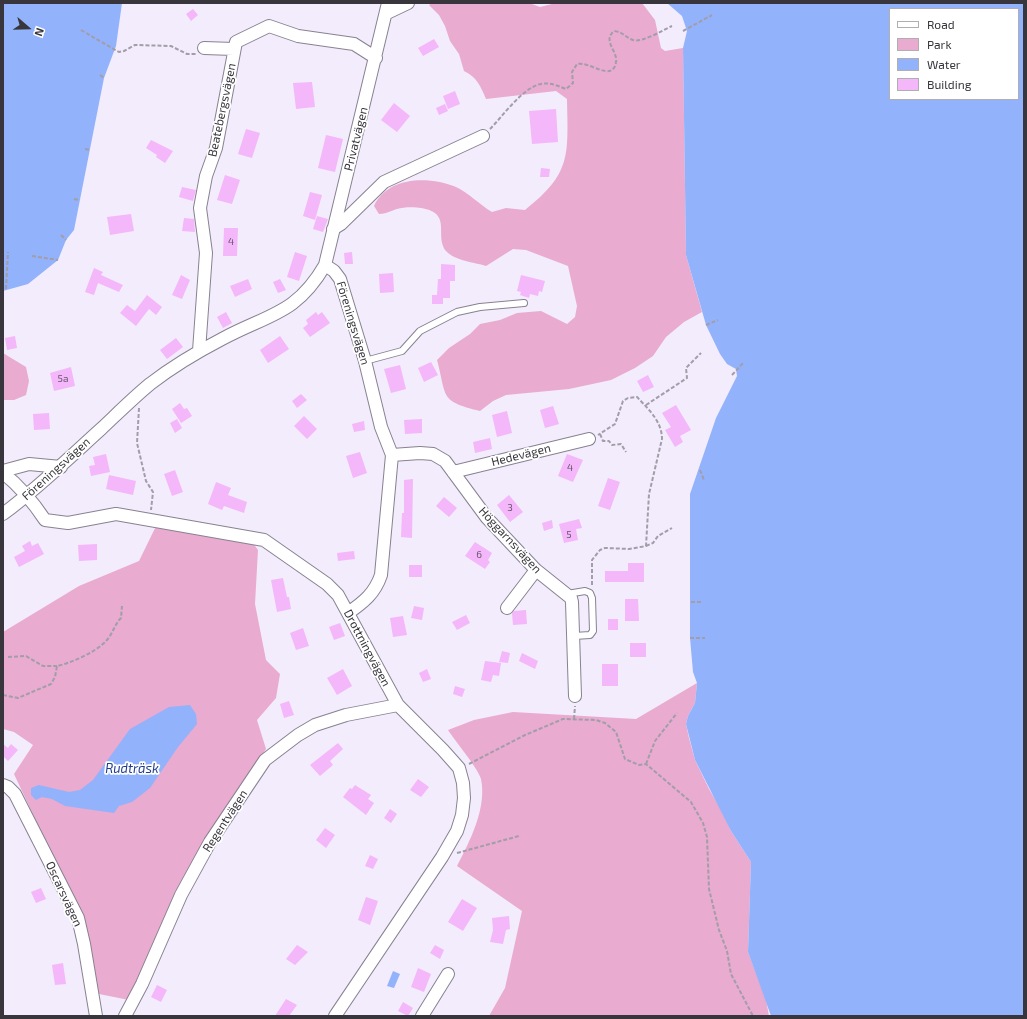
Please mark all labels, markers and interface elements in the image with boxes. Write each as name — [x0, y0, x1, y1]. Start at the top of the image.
north arrow — [8, 8, 48, 48]
legend — [889, 8, 1019, 100]
text: Road — [927, 17, 955, 31]
text: N — [32, 26, 47, 38]
text: Park — [927, 37, 952, 51]
text: Water — [927, 57, 961, 71]
street label: Beatebergsvägen — [205, 62, 239, 158]
text: Building — [927, 77, 971, 91]
street label: Privatvägen — [341, 106, 371, 172]
house number: 4 — [228, 236, 234, 248]
street label: Föreningsvägen — [333, 279, 373, 367]
house number: 5a — [58, 373, 68, 385]
street label: Föreningsvägen — [19, 435, 93, 503]
street label: Hedevägen — [490, 441, 552, 469]
house number: 4 — [567, 462, 573, 474]
house number: 3 — [507, 502, 513, 514]
street label: Höggarnsvägen — [476, 504, 544, 576]
house number: 5 — [566, 529, 572, 541]
house number: 6 — [476, 549, 482, 561]
street label: Drottningvägen — [341, 607, 393, 689]
water label: Rudträsk — [105, 761, 159, 777]
street label: Regentvägen — [200, 787, 250, 855]
street label: Oscarsvägen — [43, 859, 85, 929]

